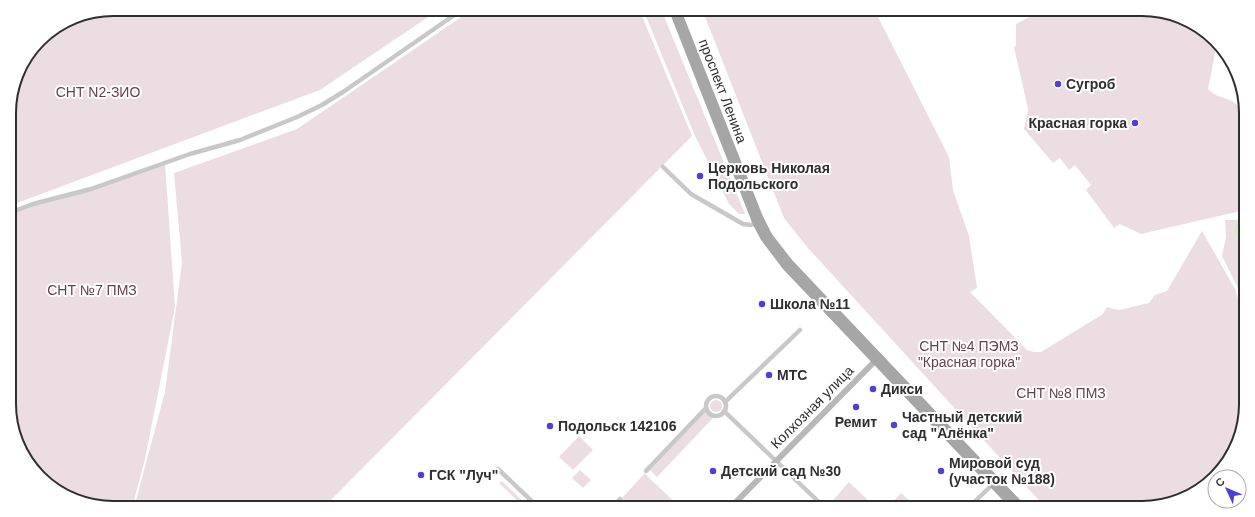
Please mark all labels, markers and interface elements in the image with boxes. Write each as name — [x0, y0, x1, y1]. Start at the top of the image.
street label: проспект Ленина — [696, 37, 750, 145]
place label: Сугроб — [1066, 76, 1116, 92]
marker: Сугроб — [1053, 79, 1063, 89]
park label: СНТ N2-ЗИО — [56, 84, 140, 100]
place label: Красная горка — [1028, 115, 1127, 131]
marker: Красная горка — [1130, 118, 1140, 128]
place label: Церковь Николая Подольского — [708, 160, 830, 192]
marker: Церковь Николая Подольского — [695, 171, 705, 181]
park label: СНТ №7 ПМЗ — [47, 282, 137, 298]
place label: Школа №11 — [770, 296, 850, 312]
marker: Школа №11 — [757, 299, 767, 309]
park label: СНТ №4 ПЭМЗ "Красная горка" — [918, 338, 1020, 370]
street label: Колхозная улица — [767, 362, 857, 452]
place label: МТС — [777, 367, 807, 383]
marker: МТС — [764, 370, 774, 380]
place label: Дикси — [881, 381, 923, 397]
marker: Дикси — [868, 384, 878, 394]
park label: СНТ №8 ПМЗ — [1016, 385, 1106, 401]
marker: Ремит — [851, 402, 861, 412]
place label: Частный детский сад "Алёнка" — [902, 409, 1022, 441]
place label: Ремит — [835, 414, 877, 430]
place label: Подольск 142106 — [558, 418, 677, 434]
marker: Частный детский сад "Алёнка" — [889, 420, 899, 430]
marker: Подольск 142106 — [545, 421, 555, 431]
place label: Мировой суд (участок №188) — [949, 455, 1055, 487]
place label: Детский сад №30 — [721, 463, 841, 479]
marker: Детский сад №30 — [708, 466, 718, 476]
marker: Мировой суд (участок №188) — [936, 466, 946, 476]
place label: ГСК "Луч" — [429, 467, 498, 483]
north arrow — [1207, 469, 1247, 509]
marker: ГСК "Луч" — [416, 470, 426, 480]
text: С — [1213, 475, 1227, 489]

